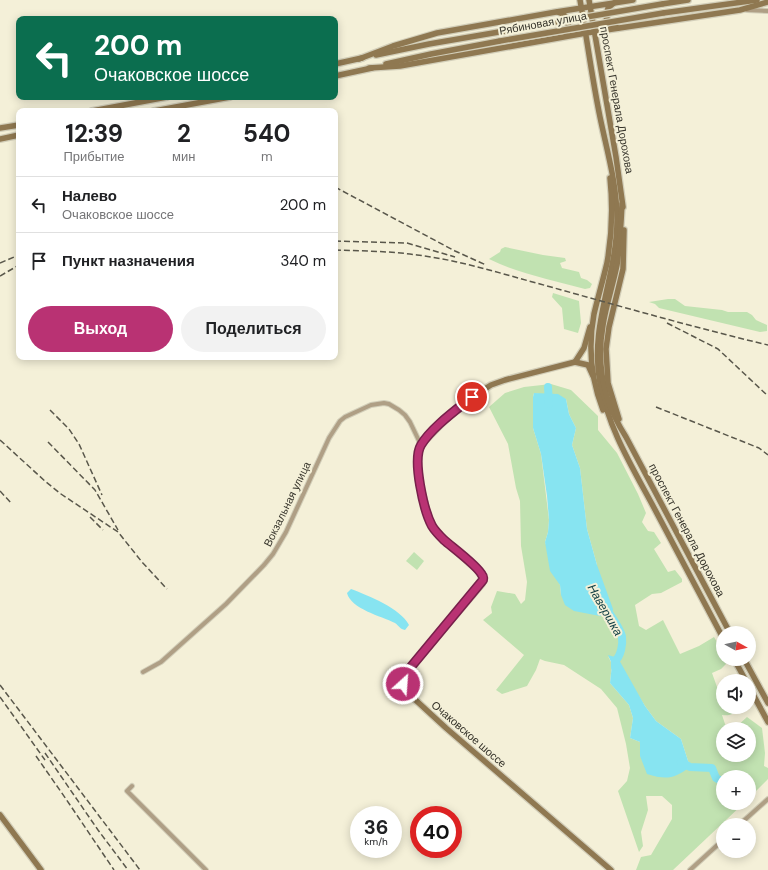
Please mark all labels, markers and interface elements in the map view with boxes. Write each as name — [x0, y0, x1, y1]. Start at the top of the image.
street label: Рябиновая улица — [498, 8, 589, 38]
street label: проспект Генерала Дорохова — [597, 25, 637, 175]
text: 200 m — [94, 27, 182, 64]
icon: left — [28, 32, 80, 84]
text: Очаковское шоссе — [94, 63, 249, 87]
text: 12:39 — [65, 118, 123, 149]
text: 2 — [177, 118, 191, 149]
text: 540 — [243, 118, 290, 149]
text: Прибытие — [64, 148, 125, 165]
text: мин — [172, 148, 196, 165]
text: m — [261, 148, 273, 165]
text: Налево — [62, 186, 117, 206]
icon: left — [28, 194, 50, 216]
text: 200 m — [280, 195, 326, 215]
text: Очаковское шоссе — [62, 206, 174, 223]
icon: arrive — [28, 250, 50, 272]
text: Пункт назначения — [62, 251, 195, 271]
text: 340 m — [280, 251, 326, 271]
button: Выход — [28, 306, 173, 352]
button: Поделиться — [181, 306, 326, 352]
pin — [455, 380, 489, 414]
icon: arrive — [461, 386, 483, 408]
street label: Вокзальная улица — [260, 458, 314, 549]
street label: проспект Генерала Дорохова — [646, 461, 729, 600]
water label: Навершка — [584, 581, 626, 639]
north arrow — [716, 626, 756, 666]
map controls — [716, 626, 756, 858]
position arrow — [382, 663, 424, 705]
button: sound — [716, 674, 756, 714]
street label: Очаковское шоссе — [429, 698, 509, 770]
button: layers — [716, 722, 756, 762]
button: + — [716, 770, 756, 810]
speed limit sign: 40 — [410, 806, 462, 858]
text: 36 — [364, 814, 388, 840]
button: − — [716, 818, 756, 858]
text: km/h — [364, 835, 388, 848]

